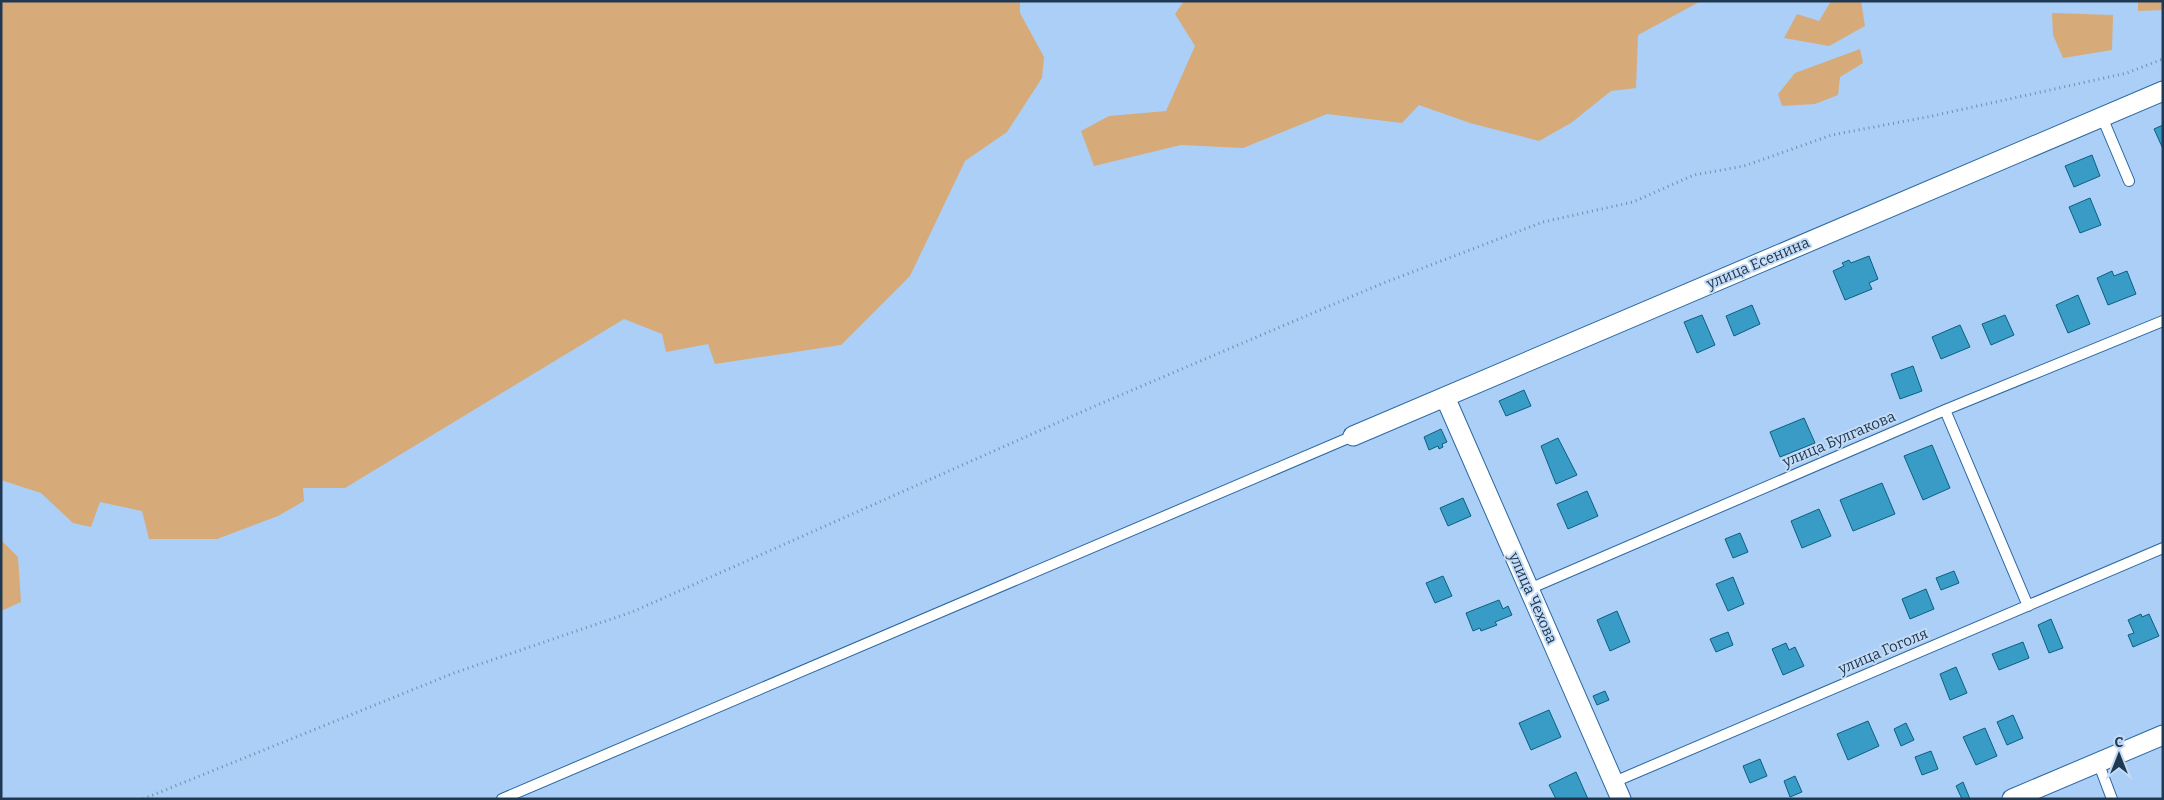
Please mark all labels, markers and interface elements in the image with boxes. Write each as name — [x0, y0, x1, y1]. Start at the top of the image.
street label: улица Есенина — [1703, 233, 1812, 293]
street label: улица Булгакова — [1779, 407, 1898, 471]
street label: улица Чехова — [1504, 549, 1561, 646]
street label: улица Гоголя — [1835, 624, 1930, 678]
north arrow — [2094, 730, 2144, 780]
text: С — [2115, 734, 2124, 751]

